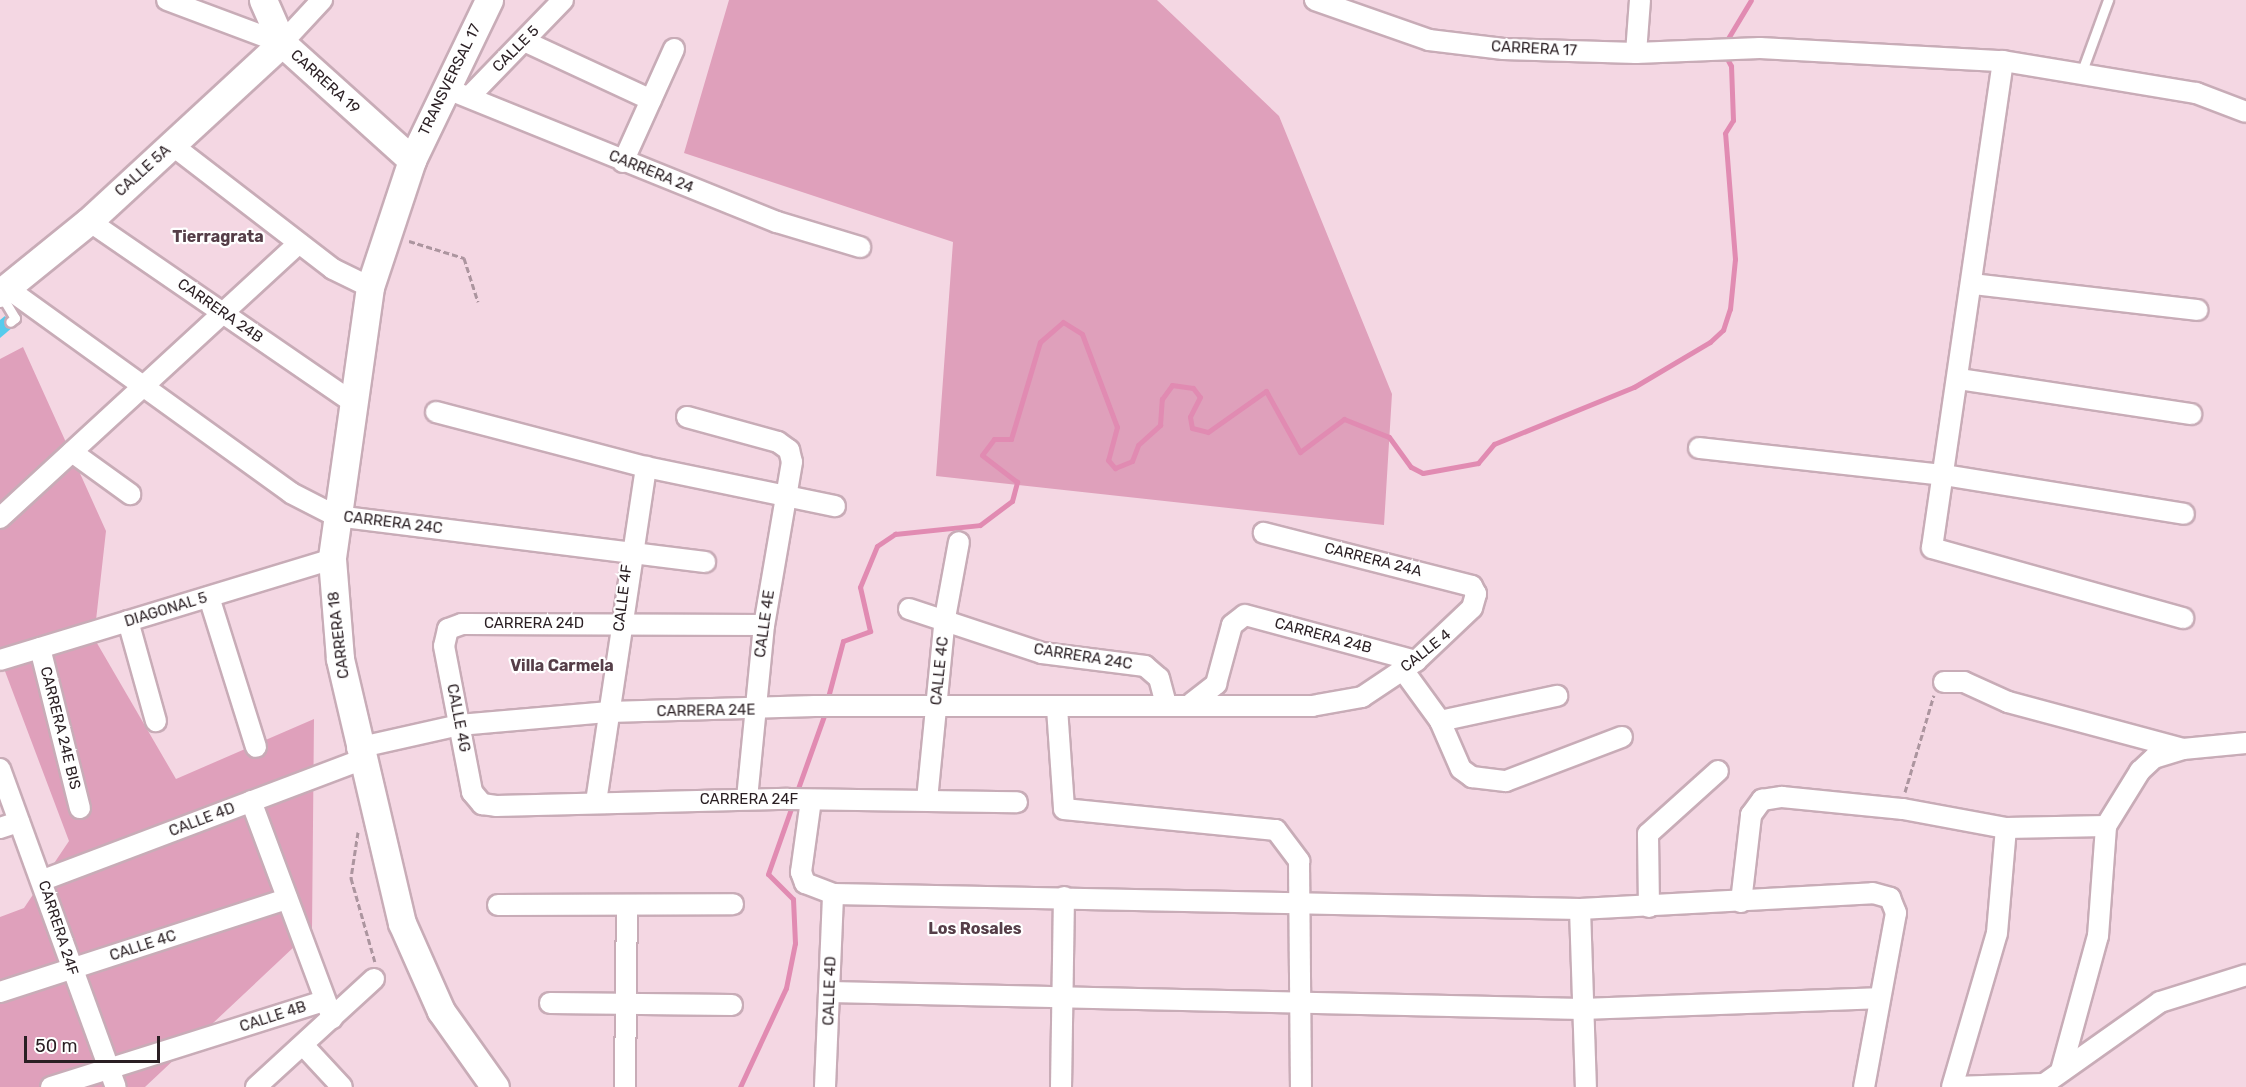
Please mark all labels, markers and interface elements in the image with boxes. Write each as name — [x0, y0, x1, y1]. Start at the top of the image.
street label: TRANSVERSAL 17 — [415, 21, 485, 139]
street label: CALLE 5 — [489, 22, 543, 76]
street label: CARRERA 17 — [1490, 38, 1578, 60]
street label: CARRERA 19 — [286, 46, 364, 118]
street label: CALLE 5A — [112, 141, 174, 201]
street label: CARRERA 24 — [606, 147, 696, 197]
district label: Tierragrata — [172, 227, 264, 247]
street label: CARRERA 24B — [174, 275, 266, 347]
street label: CARRERA 24C — [342, 508, 444, 538]
street label: CARRERA 24A — [1322, 539, 1424, 581]
street label: CALLE 4F — [610, 563, 636, 633]
street label: DIAGONAL 5 — [122, 589, 210, 631]
street label: CALLE 4E — [751, 589, 779, 659]
street label: CARRERA 18 — [325, 590, 353, 680]
street label: CARRERA 24B — [1272, 614, 1374, 658]
street label: CARRERA 24D — [484, 615, 584, 633]
street label: CALLE 4 — [1397, 626, 1455, 676]
street label: CALLE 4C — [927, 636, 953, 706]
street label: CARRERA 24C — [1032, 640, 1134, 674]
district label: Villa Carmela — [510, 656, 614, 676]
street label: CARRERA 24E BIS — [36, 664, 84, 792]
street label: CALLE 4G — [443, 682, 473, 754]
street label: CARRERA 24E — [656, 701, 756, 721]
street label: CARRERA 24F — [700, 791, 798, 809]
street label: CALLE 4D — [166, 799, 238, 841]
street label: CARRERA 24F — [34, 878, 82, 978]
district label: Los Rosales — [928, 919, 1022, 939]
street label: CALLE 4C — [107, 927, 179, 965]
street label: CALLE 4D — [820, 956, 840, 1026]
street label: CALLE 4B — [237, 998, 309, 1036]
scale bar — [27, 1024, 164, 1062]
text: 50 m — [35, 1035, 78, 1057]

